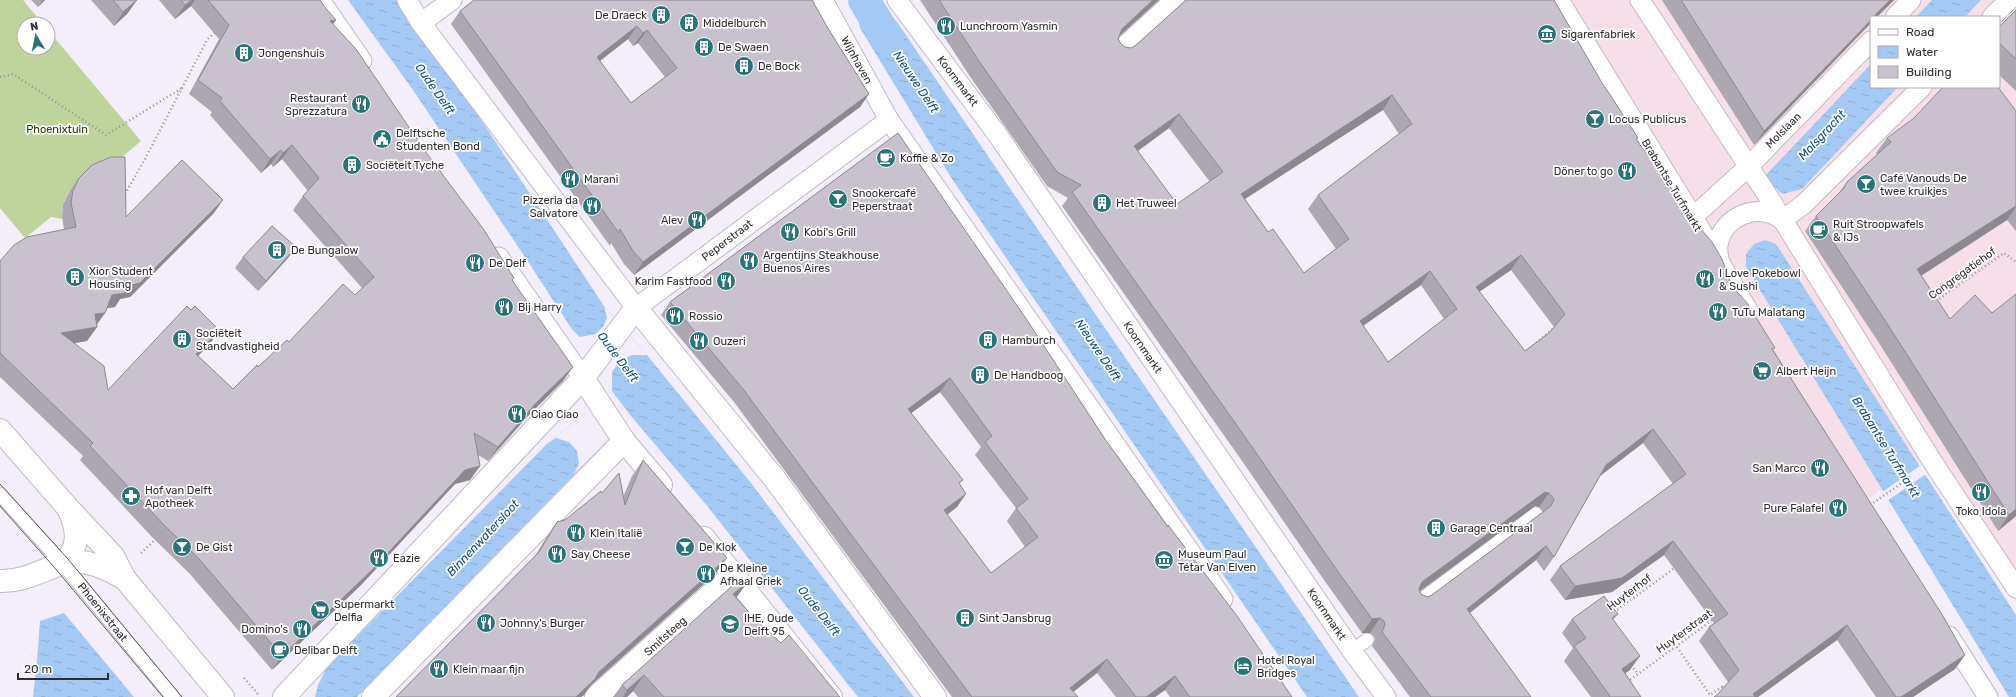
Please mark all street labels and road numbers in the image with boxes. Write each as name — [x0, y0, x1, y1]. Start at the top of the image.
street label: Wijnhaven — [838, 34, 875, 86]
street label: Koornmarkt — [934, 54, 981, 110]
street label: Molslaan — [1763, 110, 1804, 151]
street label: Brabantse Turfmarkt — [1639, 137, 1705, 235]
street label: Peperstraat — [699, 217, 756, 264]
street label: Congregatiehof — [1926, 244, 1999, 302]
street label: Koornmarkt — [1120, 319, 1165, 376]
street label: Huyterhof — [1604, 571, 1655, 613]
street label: Phoenixstraat — [75, 580, 131, 645]
street label: Koornmarkt — [1304, 586, 1349, 643]
street label: Huyterstraat — [1654, 606, 1715, 656]
street label: Smitsteeg — [642, 614, 689, 659]

